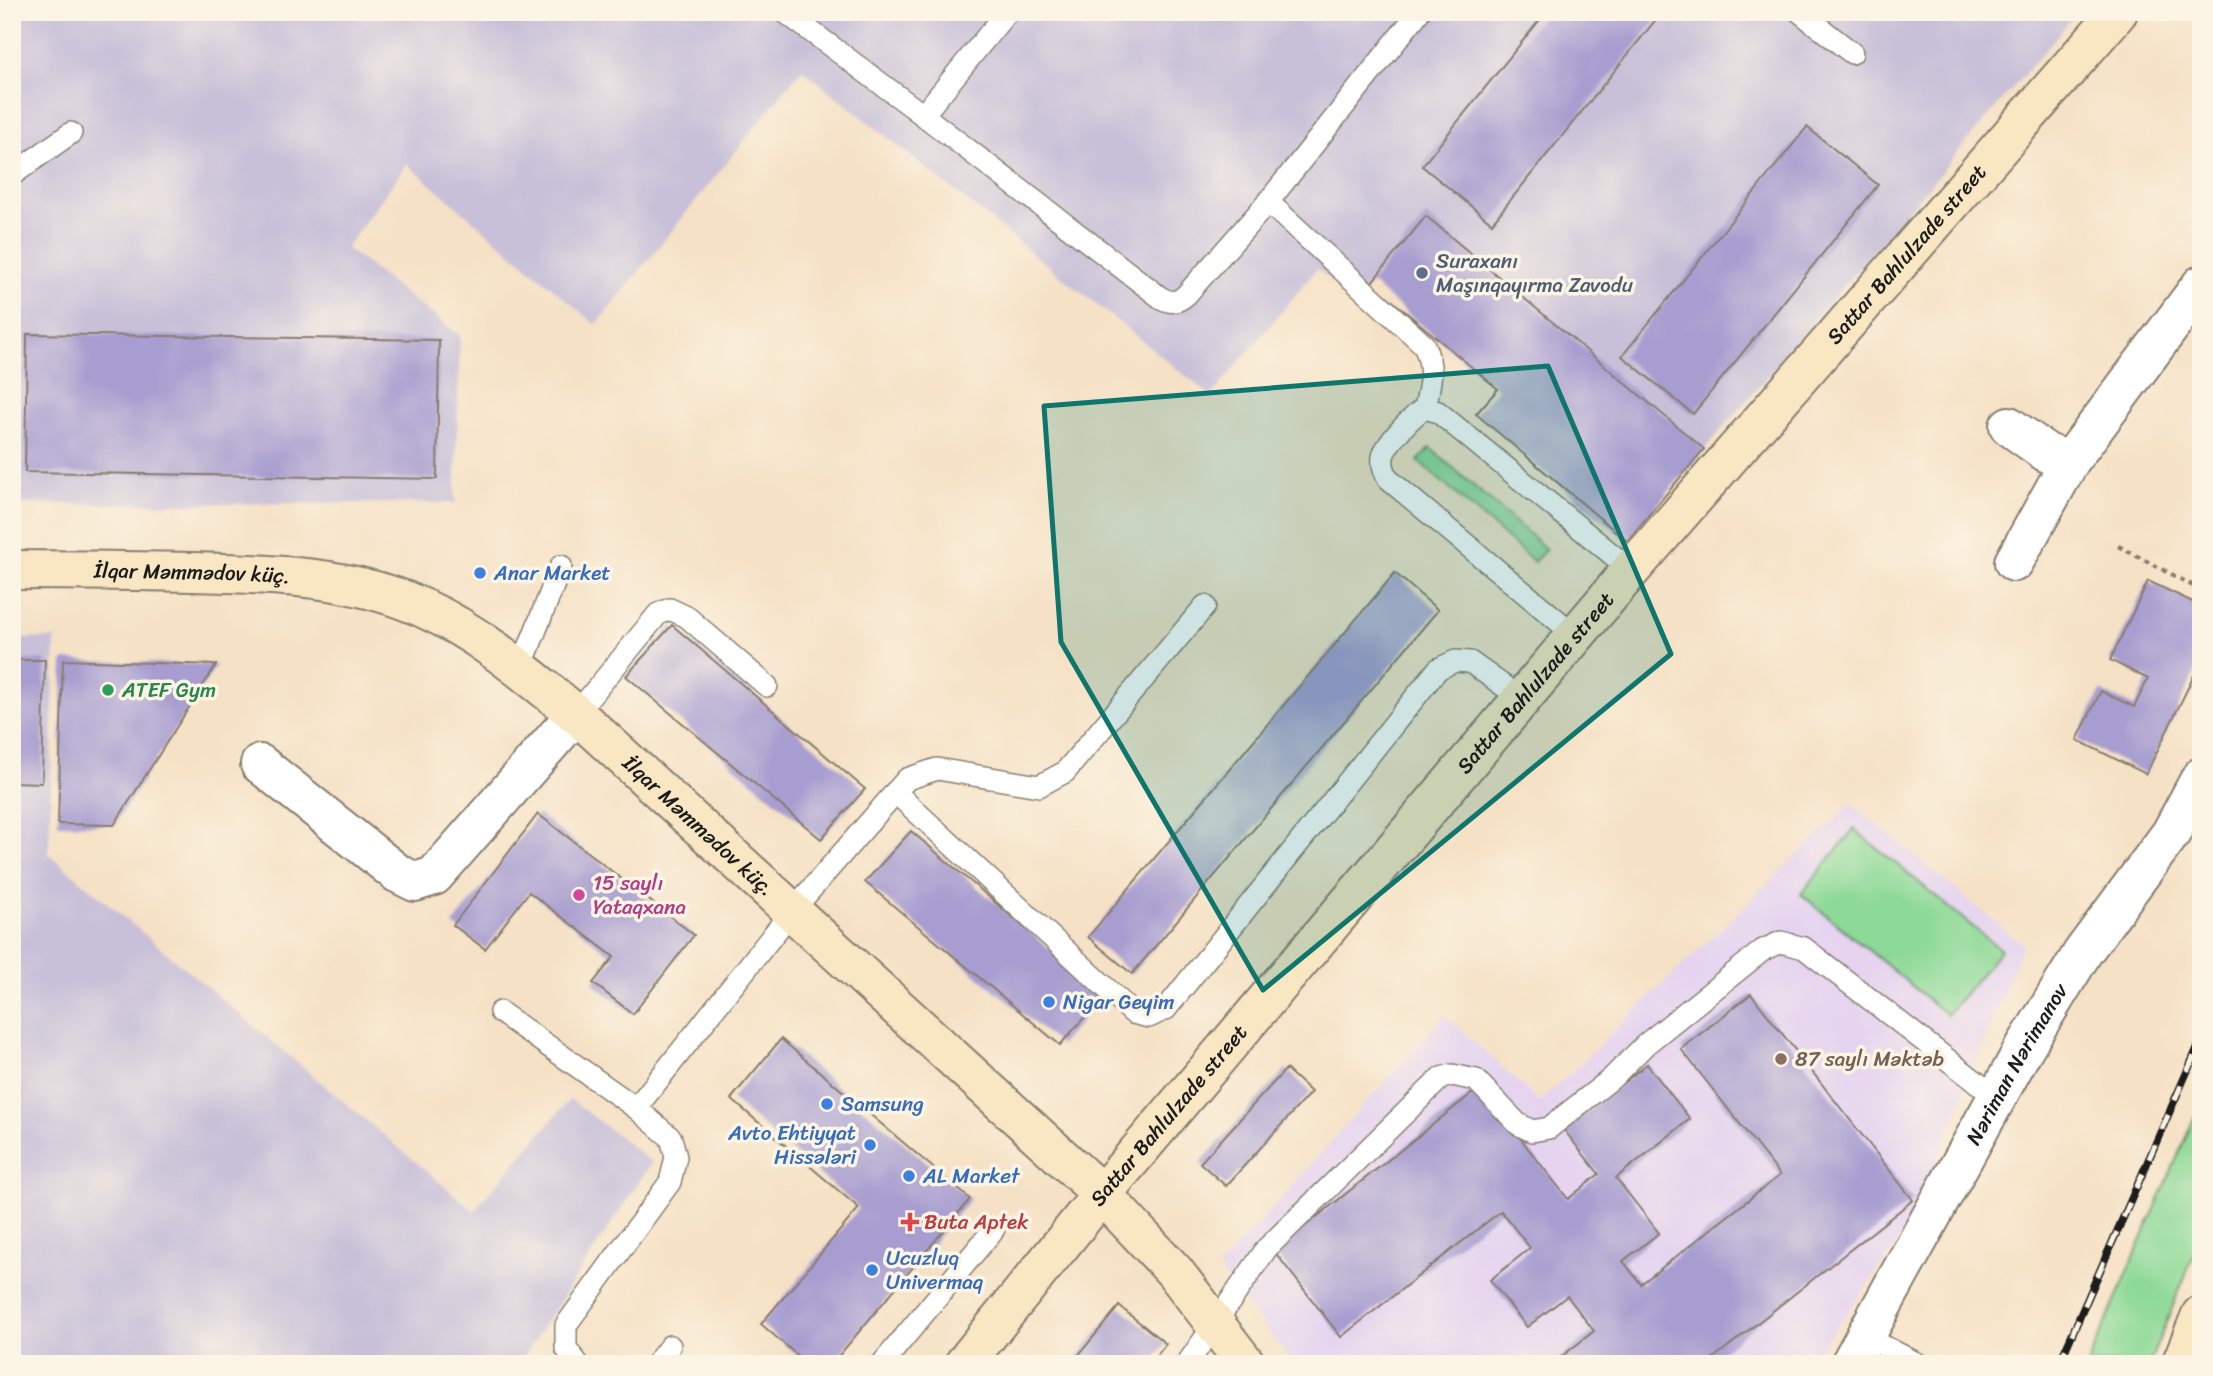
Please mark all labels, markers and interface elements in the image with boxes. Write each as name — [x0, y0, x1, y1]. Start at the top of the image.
street label: Sattar Bahlulzade street — [1817, 155, 1996, 353]
place label: Suraxanı Maşınqayırma Zavodu — [1436, 242, 1634, 304]
marker: Suraxanı Maşınqayırma Zavodu — [1414, 265, 1430, 281]
street label: İlqar Məmmədov küç. — [93, 552, 292, 595]
place label: Anar Market — [493, 554, 610, 592]
marker: Anar Market — [472, 565, 488, 581]
street label: Sattar Bahlulzade street — [1447, 583, 1624, 783]
place label: ATEF Gym — [121, 671, 216, 709]
marker: ATEF Gym — [100, 682, 116, 698]
street label: İlqar Məmmədov küç. — [612, 745, 784, 906]
place label: 15 saylı Yataqxana — [593, 864, 686, 926]
marker: 15 saylı Yataqxana — [571, 887, 587, 903]
street label: Nəriman Nərimanov — [1955, 975, 2079, 1152]
place label: Nigar Geyim — [1063, 983, 1174, 1021]
marker: Nigar Geyim — [1041, 994, 1057, 1010]
street label: Sattar Bahlulzade street — [1080, 1016, 1257, 1215]
place label: 87 saylı Məktəb — [1795, 1040, 1945, 1078]
marker: 87 saylı Məktəb — [1773, 1051, 1789, 1067]
place label: Samsung — [841, 1085, 924, 1123]
marker: Samsung — [819, 1096, 835, 1112]
place label: Avto Ehtiyyat Hissələri — [727, 1114, 857, 1176]
marker: Avto Ehtiyyat Hissələri — [862, 1137, 878, 1153]
place label: AL Market — [922, 1157, 1021, 1195]
marker: AL Market — [901, 1168, 917, 1184]
place label: Buta Aptek — [924, 1203, 1029, 1241]
marker: Buta Aptek — [902, 1214, 918, 1230]
place label: Ucuzluq Univermaq — [886, 1239, 984, 1301]
marker: Ucuzluq Univermaq — [864, 1262, 880, 1278]

